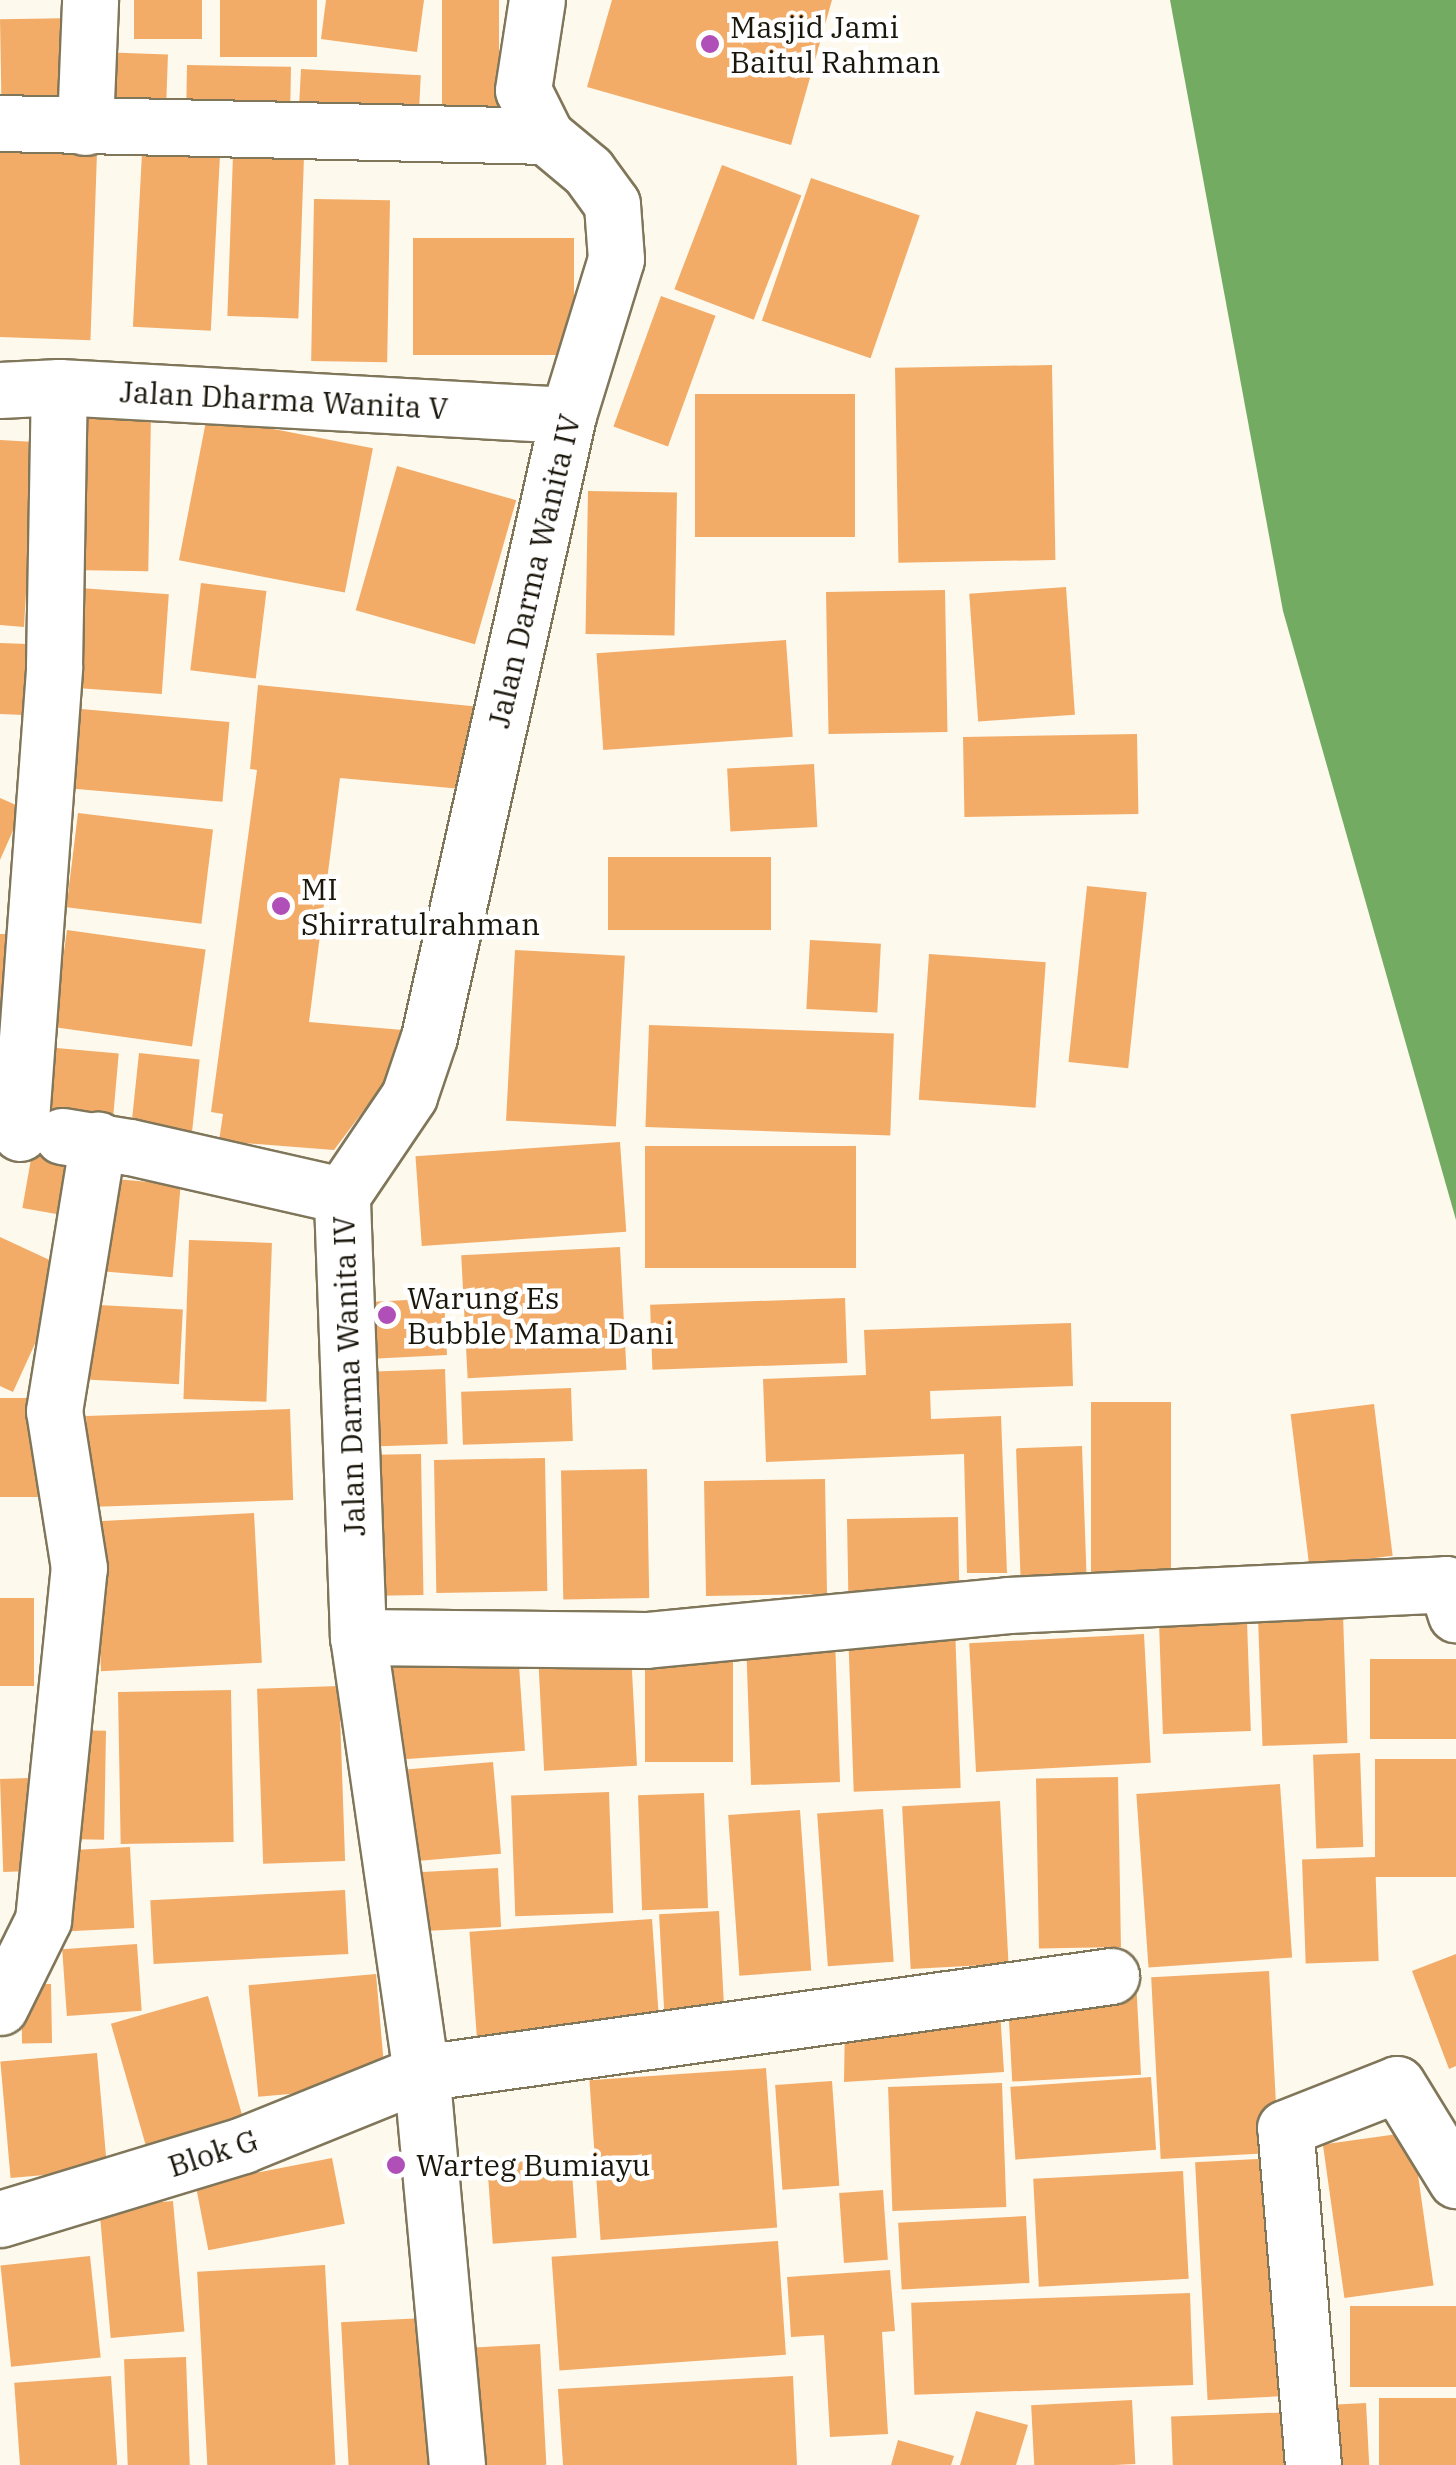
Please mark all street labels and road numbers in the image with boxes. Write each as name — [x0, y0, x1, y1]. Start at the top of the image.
street label: Jalan Dharma Wanita V — [119, 373, 449, 427]
street label: Jalan Darma Wanita IV — [480, 411, 588, 731]
street label: Jalan Darma Wanita IV — [325, 1215, 373, 1537]
street label: Blok G — [164, 2122, 262, 2184]

